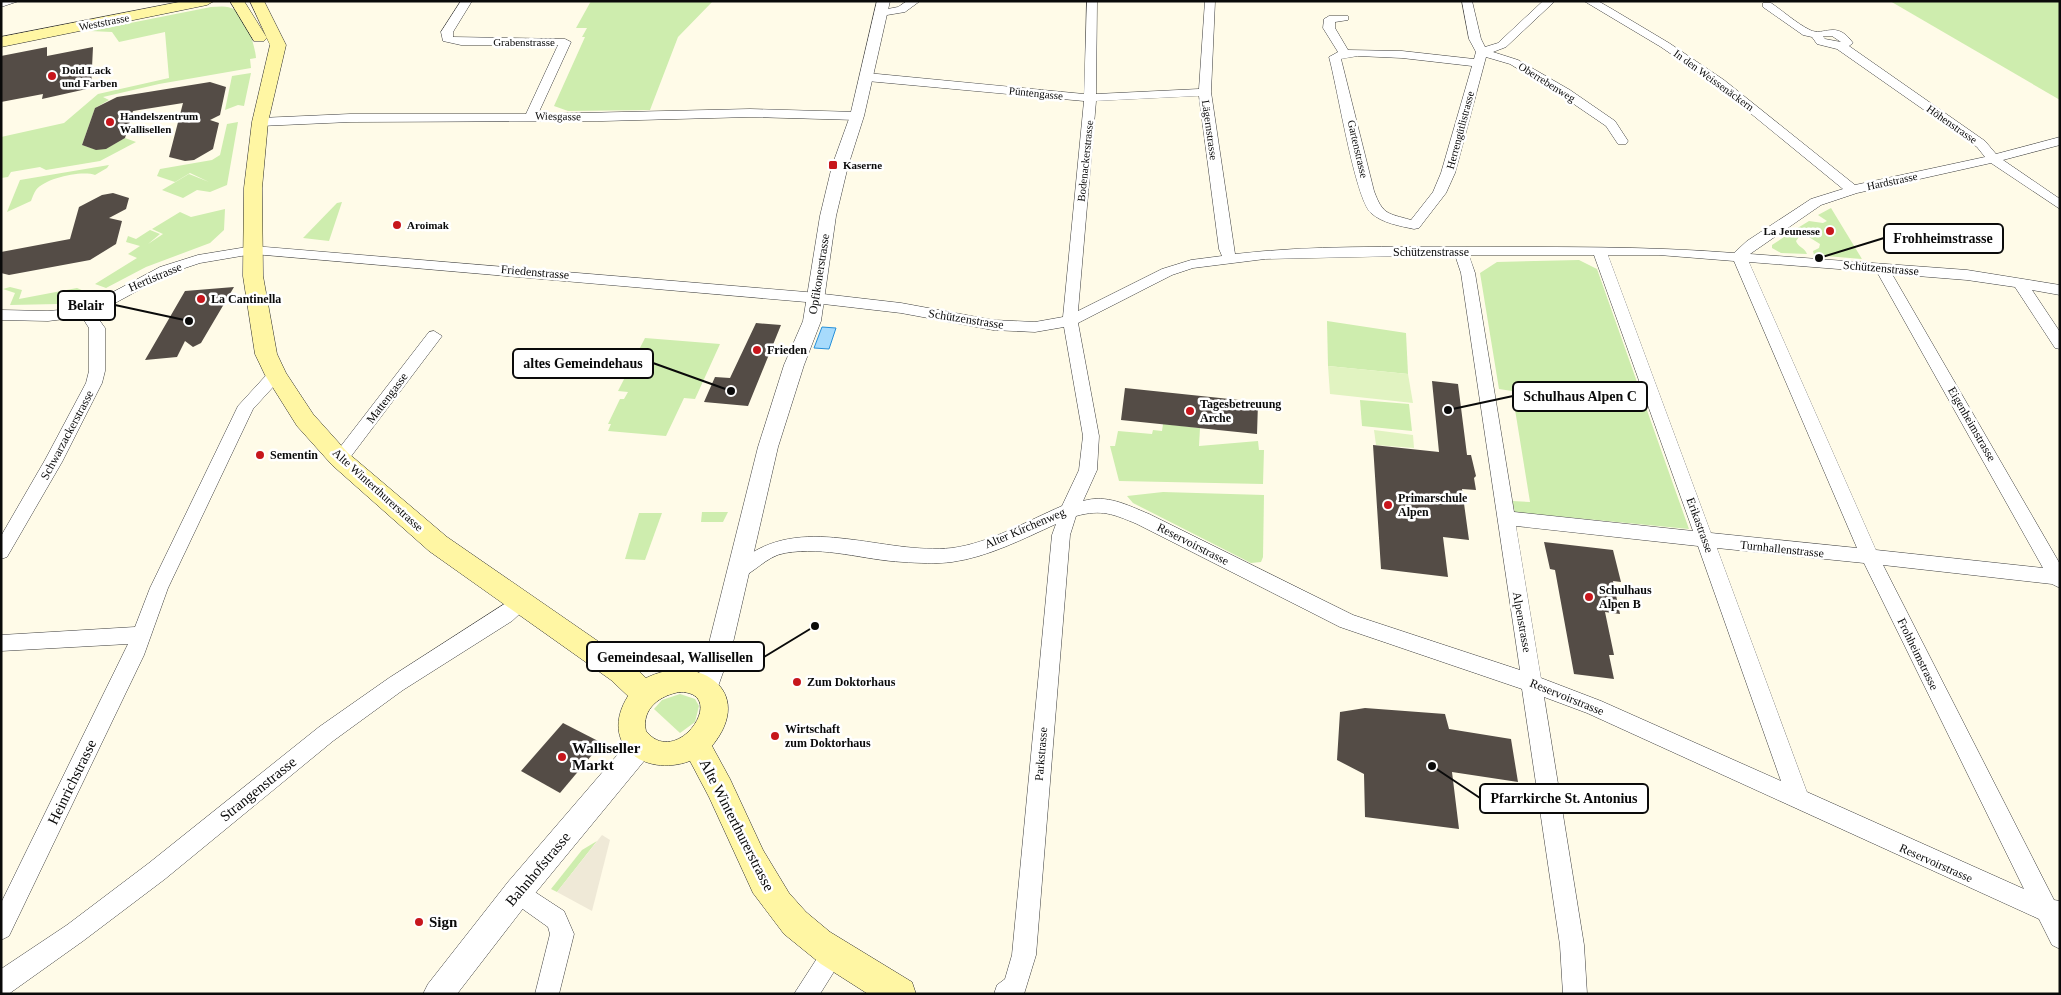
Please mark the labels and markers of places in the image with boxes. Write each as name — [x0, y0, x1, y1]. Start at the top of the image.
place label: Dold Lack und Farben — [62, 64, 117, 89]
marker: Dold Lack und Farben — [46, 70, 58, 82]
place label: Handelszentrum Wallisellen — [120, 110, 198, 135]
marker: Handelszentrum Wallisellen — [104, 116, 116, 128]
marker: Kaserne — [827, 159, 839, 171]
place label: Kaserne — [843, 159, 882, 171]
marker: Aroimak — [391, 219, 403, 231]
place label: Aroimak — [407, 219, 450, 231]
callout: Frohheimstrasse — [1884, 224, 2003, 253]
place label: La Jeunesse — [1763, 225, 1820, 237]
marker: La Jeunesse — [1824, 225, 1836, 237]
callout: Belair — [58, 291, 115, 320]
place label: La Cantinella — [211, 292, 281, 306]
marker: La Cantinella — [195, 293, 207, 305]
place label: Frieden — [767, 343, 807, 357]
marker: Frieden — [751, 344, 763, 356]
callout: altes Gemeindehaus — [513, 349, 653, 378]
callout: Schulhaus Alpen C — [1513, 382, 1647, 411]
place label: Tagesbetreuung Arche — [1200, 397, 1281, 425]
marker: Tagesbetreuung Arche — [1184, 405, 1196, 417]
place label: Sementin — [270, 448, 318, 462]
marker: Sementin — [254, 449, 266, 461]
place label: Primarschule Alpen — [1398, 491, 1468, 519]
marker: Primarschule Alpen — [1382, 499, 1394, 511]
place label: Schulhaus Alpen B — [1599, 583, 1652, 611]
marker: Schulhaus Alpen B — [1583, 591, 1595, 603]
callout: Gemeindesaal, Wallisellen — [587, 642, 764, 671]
place label: Zum Doktorhaus — [807, 675, 896, 689]
marker: Zum Doktorhaus — [791, 676, 803, 688]
place label: Wirtschaft zum Doktorhaus — [785, 722, 871, 750]
marker: Wirtschaft zum Doktorhaus — [769, 730, 781, 742]
place label: Walliseller Markt — [572, 740, 641, 773]
marker: Walliseller Markt — [556, 751, 568, 763]
callout: Pfarrkirche St. Antonius — [1480, 784, 1648, 813]
place label: Sign — [429, 914, 458, 930]
marker: Sign — [413, 916, 425, 928]

